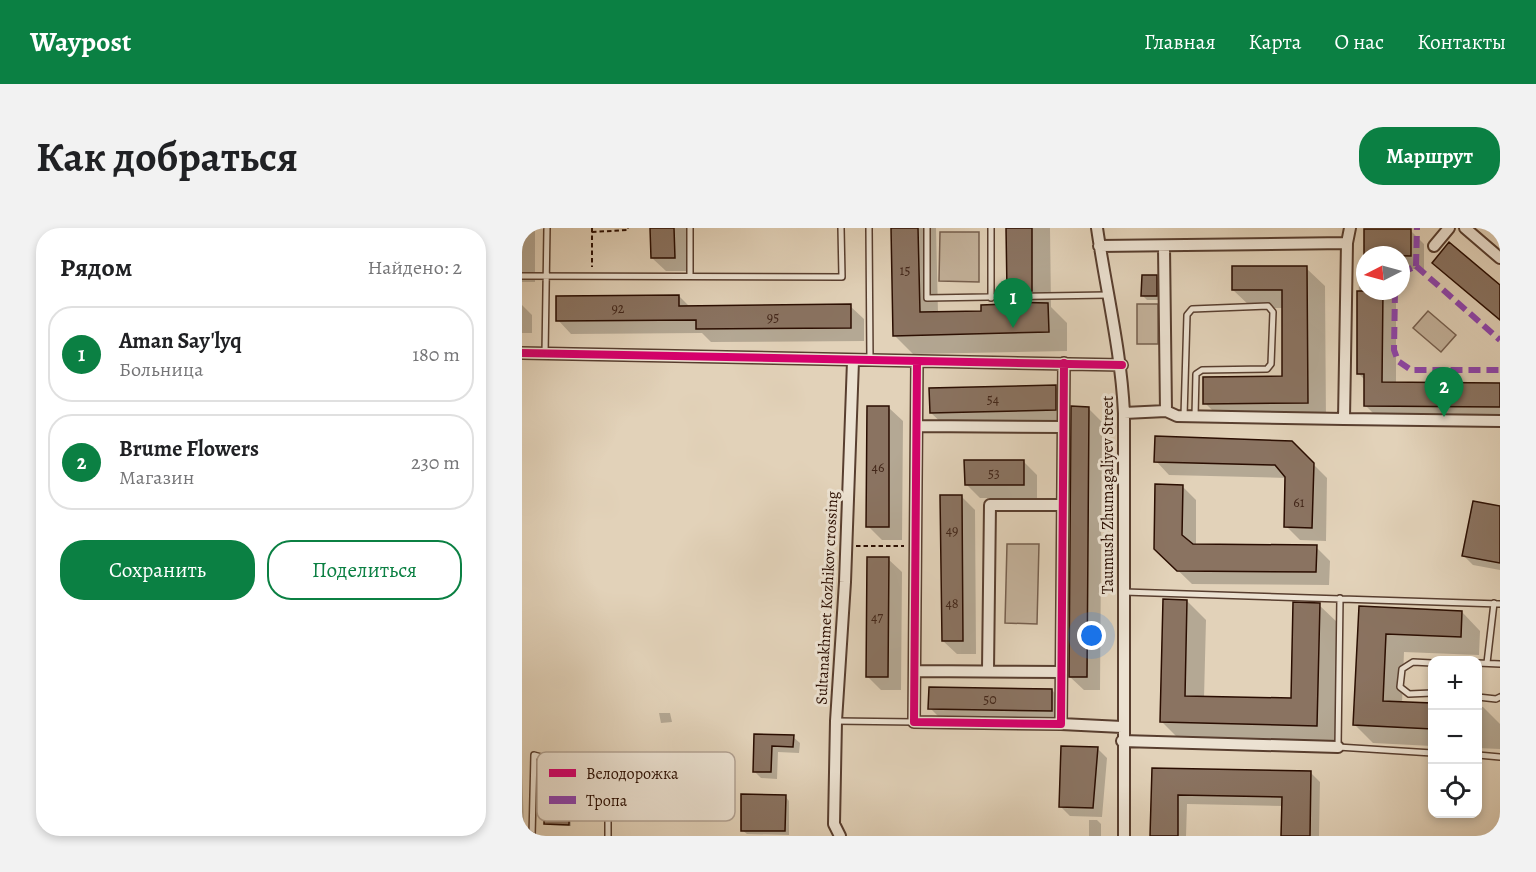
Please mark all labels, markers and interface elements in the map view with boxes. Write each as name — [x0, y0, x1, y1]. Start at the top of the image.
text: Waypost — [30, 23, 131, 61]
text: Главная — [1144, 28, 1216, 56]
text: Карта — [1249, 28, 1301, 56]
text: О нас — [1334, 28, 1384, 56]
text: Контакты — [1417, 28, 1506, 56]
button: Маршрут — [1359, 127, 1500, 185]
text: Как добраться — [36, 128, 298, 185]
north arrow — [1356, 246, 1410, 300]
text: Рядом — [60, 250, 132, 285]
text: Найдено: 2 — [367, 254, 462, 281]
house number: 15 — [900, 261, 910, 280]
pin: 1 — [994, 279, 1032, 328]
house number: 92 — [611, 299, 625, 318]
house number: 95 — [767, 308, 779, 327]
text: Aman Say'lyq — [119, 326, 242, 356]
text: 1 — [78, 341, 85, 368]
text: 180 m — [412, 341, 460, 368]
text: Больница — [119, 356, 203, 383]
pin: 2 — [1424, 368, 1464, 417]
house number: 54 — [987, 390, 999, 409]
street label: Taumush Zhumagaliyev Street — [1097, 396, 1119, 594]
text: Brume Flowers — [119, 434, 259, 464]
text: 2 — [77, 449, 86, 476]
text: 230 m — [411, 449, 460, 476]
house number: 46 — [872, 458, 884, 477]
text: Магазин — [119, 464, 194, 491]
house number: 53 — [988, 464, 1000, 483]
street label: Sultanakhmet Kozhikov crossing — [810, 491, 844, 705]
house number: 61 — [1293, 493, 1305, 512]
house number: 49 — [946, 521, 958, 540]
button: Сохранить — [60, 540, 255, 600]
button: Поделиться — [267, 540, 462, 600]
house number: 48 — [945, 594, 959, 613]
house number: 47 — [871, 608, 883, 627]
your location — [1077, 621, 1106, 650]
map controls — [1428, 656, 1482, 818]
button: + — [1428, 656, 1482, 710]
house number: 50 — [983, 690, 997, 709]
button: − — [1428, 710, 1482, 764]
legend — [537, 752, 735, 821]
text: Велодорожка — [586, 763, 679, 785]
button: locate — [1428, 764, 1482, 818]
text: Тропа — [586, 790, 628, 812]

